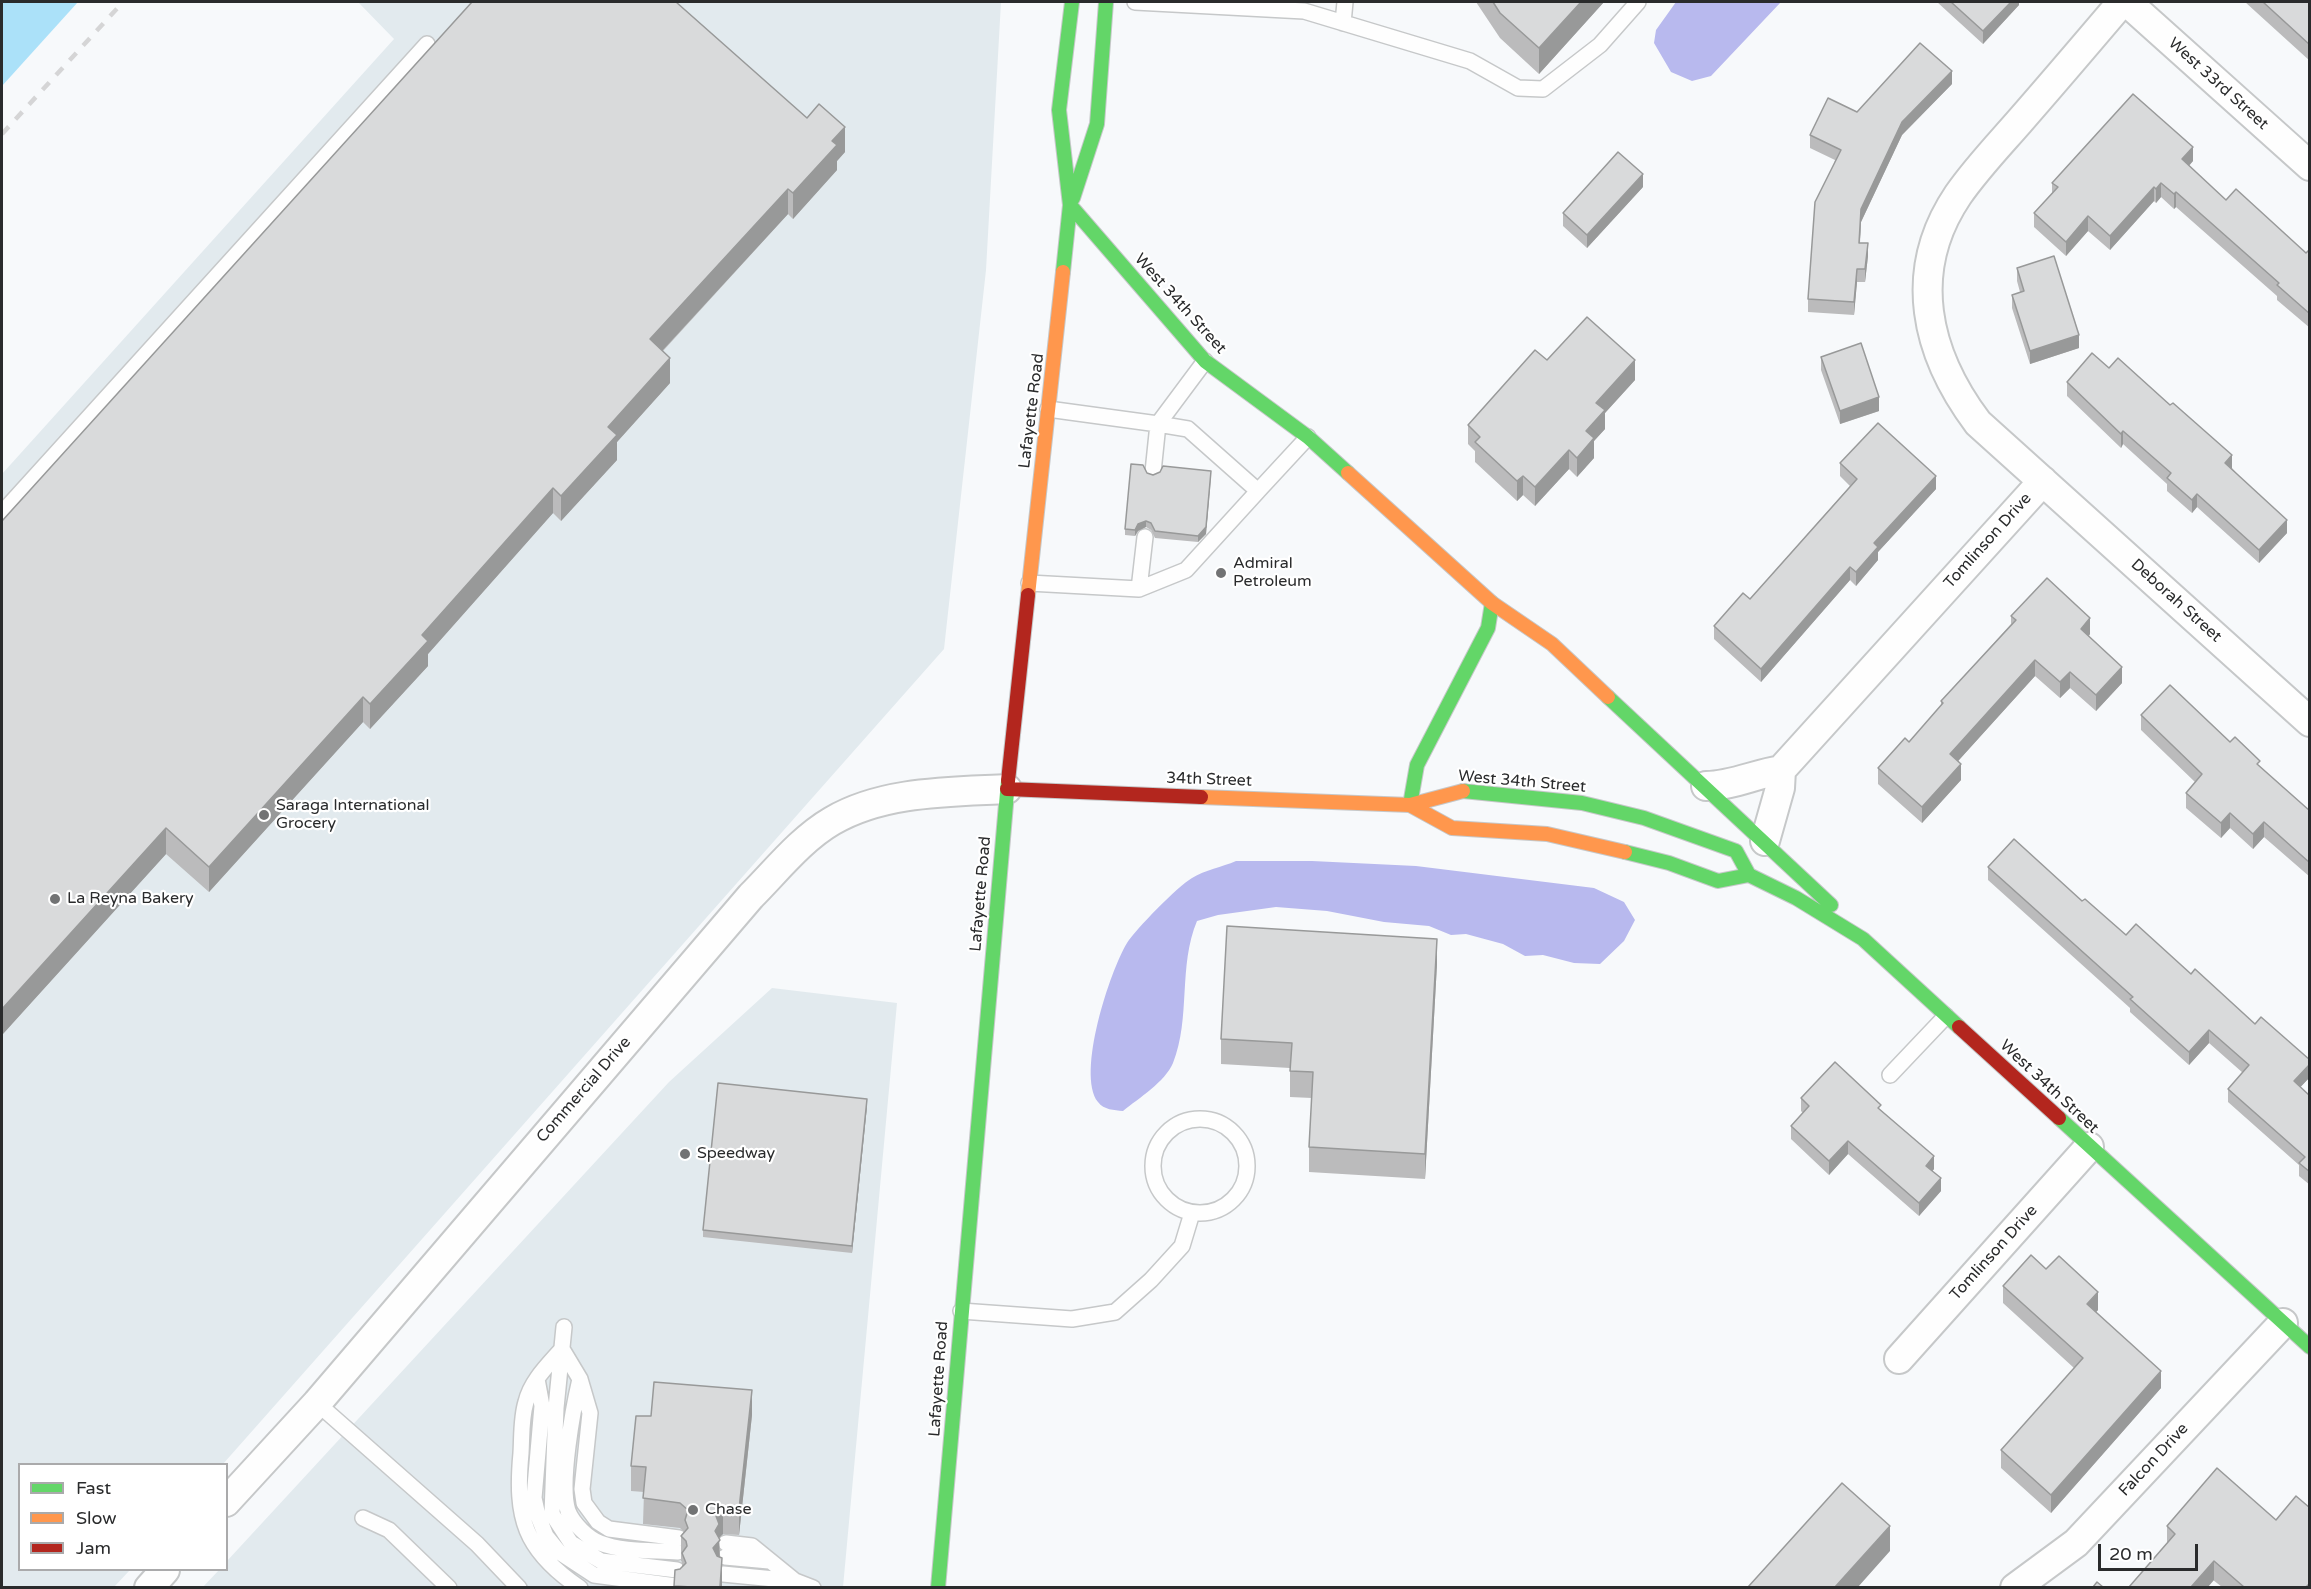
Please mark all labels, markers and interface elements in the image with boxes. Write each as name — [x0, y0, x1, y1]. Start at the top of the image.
street label: West 33rd Street — [2164, 34, 2272, 134]
street label: West 34th Street — [1130, 250, 1230, 358]
street label: Lafayette Road — [1015, 352, 1049, 470]
street label: Tomlinson Drive — [1940, 489, 2036, 593]
place label: Admiral Petroleum — [1233, 554, 1312, 592]
street label: Deborah Street — [2127, 555, 2225, 647]
marker: Admiral Petroleum — [1214, 566, 1228, 580]
street label: West 34th Street — [1457, 767, 1587, 797]
street label: 34th Street — [1166, 769, 1252, 791]
place label: Saraga International Grocery — [276, 796, 429, 834]
marker: Saraga International Grocery — [257, 808, 271, 822]
street label: Lafayette Road — [966, 835, 996, 953]
place label: La Reyna Bakery — [67, 889, 194, 909]
marker: La Reyna Bakery — [48, 892, 62, 906]
street label: Commercial Drive — [533, 1033, 635, 1147]
street label: West 34th Street — [1996, 1036, 2102, 1138]
place label: Speedway — [697, 1144, 775, 1164]
marker: Speedway — [678, 1147, 692, 1161]
street label: Tomlinson Drive — [1946, 1201, 2042, 1305]
street label: Lafayette Road — [925, 1321, 953, 1437]
street label: Falcon Drive — [2115, 1419, 2193, 1501]
legend — [18, 1463, 228, 1571]
text: Fast — [76, 1477, 111, 1499]
place label: Chase — [705, 1500, 752, 1520]
marker: Chase — [686, 1503, 700, 1517]
text: Slow — [76, 1507, 117, 1529]
scale bar — [2101, 1532, 2202, 1570]
text: Jam — [76, 1537, 111, 1559]
text: 20 m — [2109, 1543, 2153, 1565]

